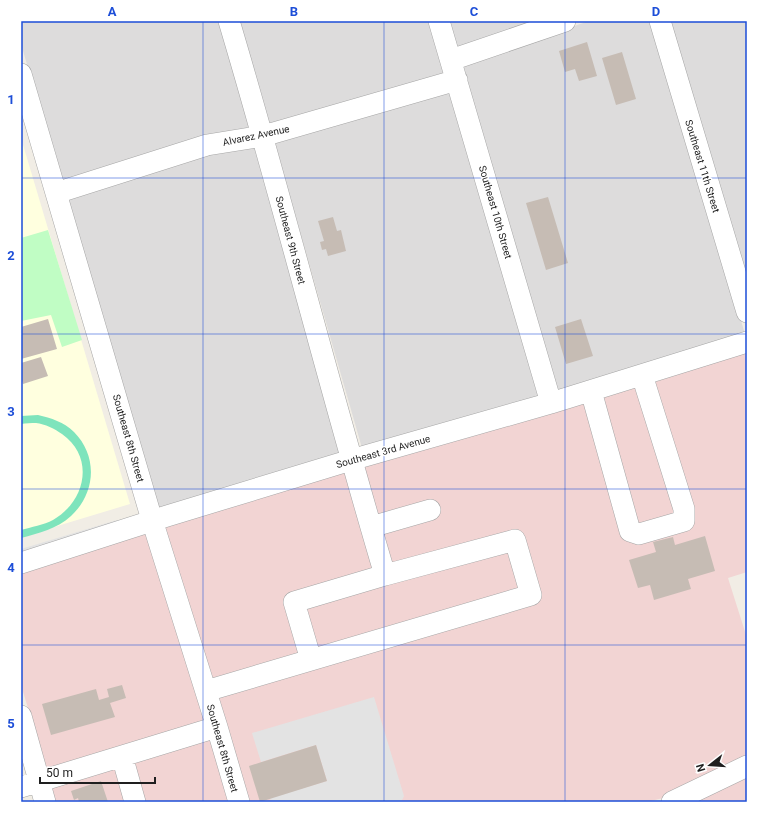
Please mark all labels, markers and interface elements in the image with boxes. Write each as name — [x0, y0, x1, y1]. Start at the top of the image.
text: A — [108, 4, 117, 19]
text: B — [290, 4, 298, 19]
text: C — [470, 4, 479, 19]
text: D — [652, 4, 660, 19]
text: 1 — [7, 92, 15, 107]
street label: Southeast 11th Street — [683, 118, 722, 214]
street label: Alvarez Avenue — [222, 123, 290, 148]
street label: Southeast 10th Street — [477, 164, 514, 260]
street label: Southeast 9th Street — [273, 195, 308, 285]
text: 2 — [7, 248, 15, 263]
street label: Southeast 8th Street — [111, 393, 146, 483]
text: 3 — [7, 404, 15, 419]
street label: Southeast 3rd Avenue — [335, 433, 431, 470]
text: 4 — [7, 560, 15, 575]
street label: Southeast 8th Street — [205, 703, 240, 793]
text: 5 — [7, 716, 15, 731]
north arrow — [690, 745, 730, 785]
scale bar — [40, 759, 155, 785]
text: N — [693, 762, 708, 773]
text: 50 m — [46, 766, 73, 780]

